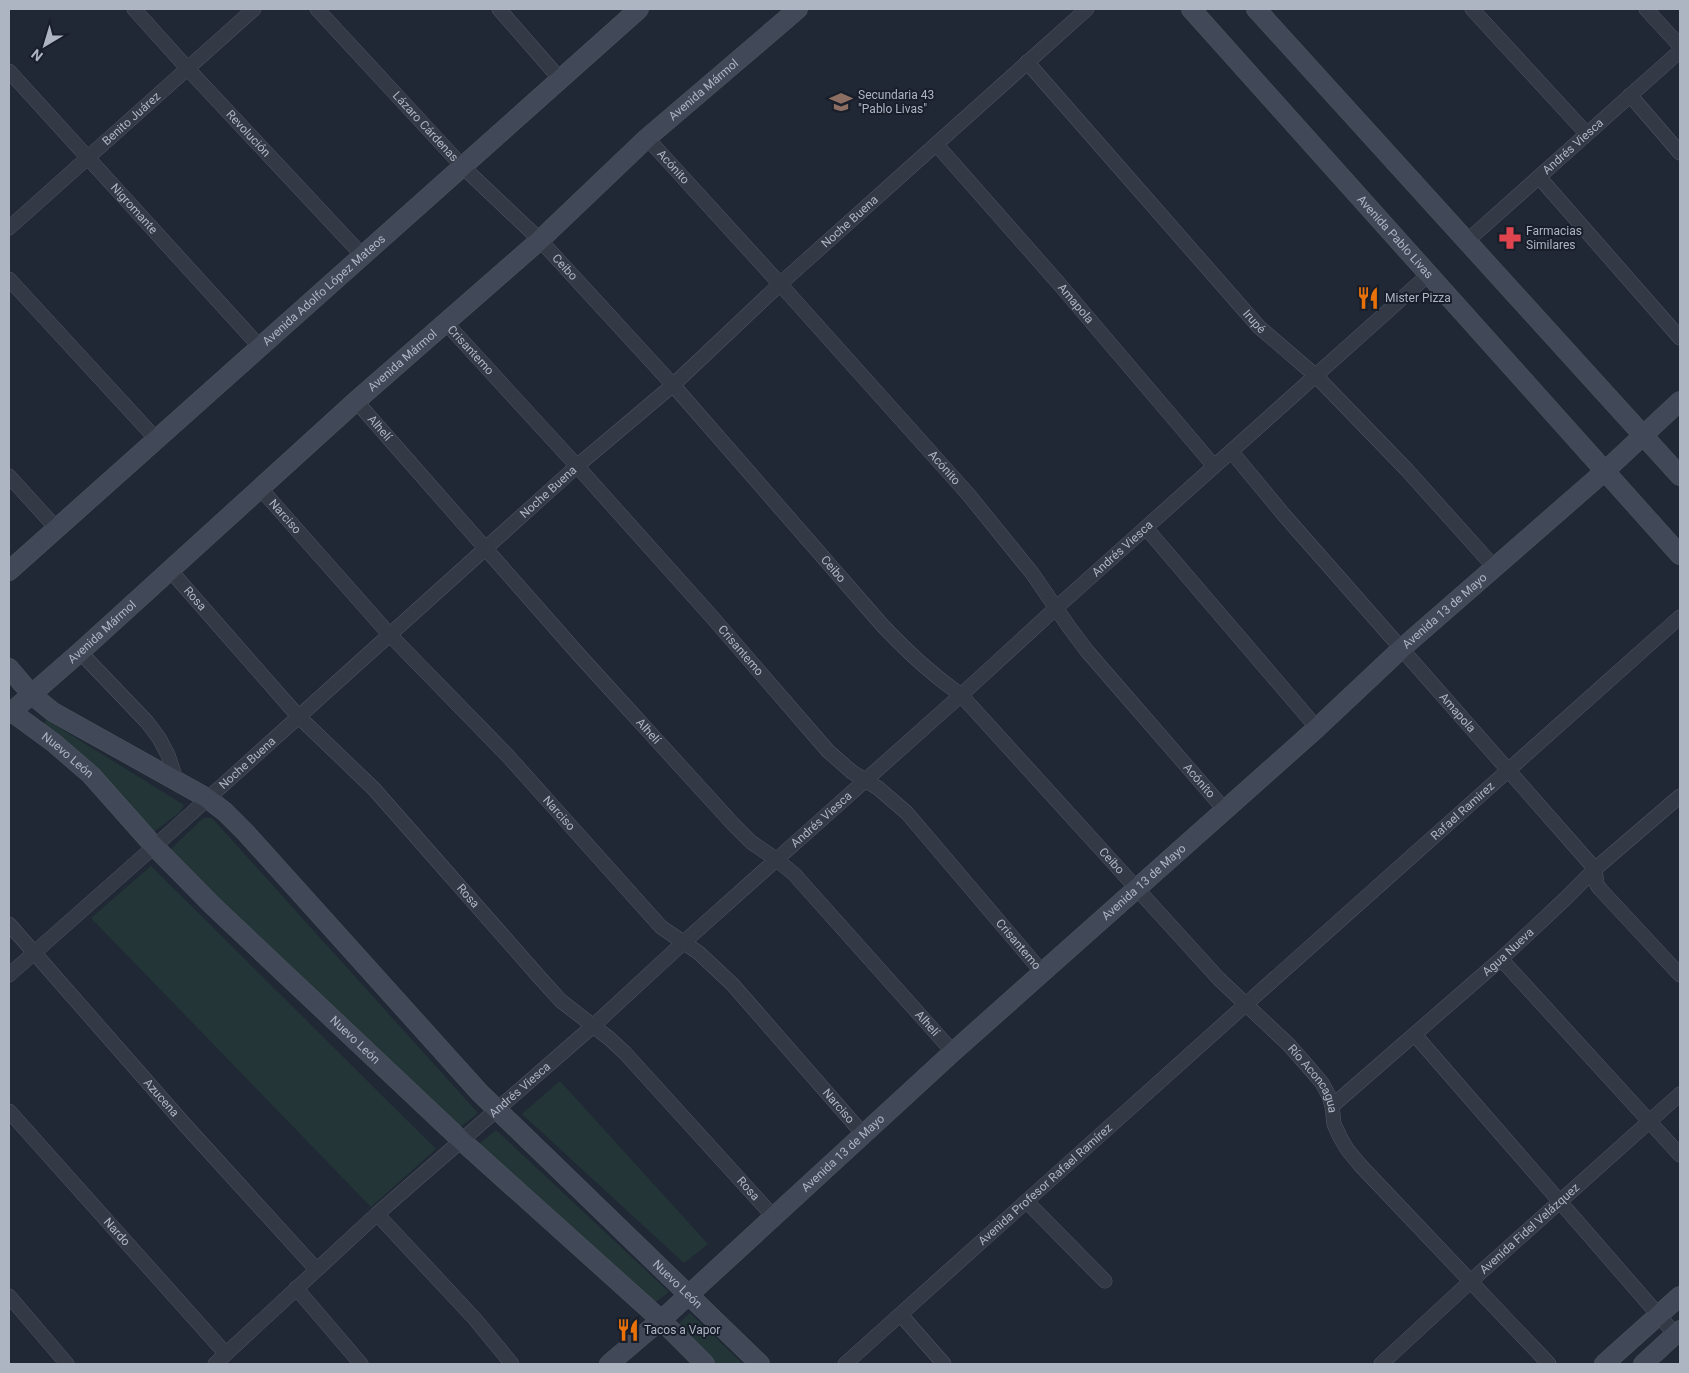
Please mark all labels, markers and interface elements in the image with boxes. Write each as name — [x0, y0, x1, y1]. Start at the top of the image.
north arrow — [20, 20, 70, 70]
text: N — [28, 46, 46, 65]
street label: Avenida Mármol — [666, 56, 741, 123]
place label: Secundaria 43 "Pablo Livas" — [858, 88, 934, 116]
street label: Benito Juárez — [99, 89, 163, 148]
street label: Lázaro Cárdenas — [390, 89, 461, 164]
school or university icon: Secundaria 43 "Pablo Livas" — [828, 89, 854, 115]
street label: Revolución — [223, 107, 273, 160]
street label: Andrés Viesca — [1540, 116, 1606, 177]
street label: Acónito — [654, 147, 692, 187]
street label: Nigromante — [108, 181, 161, 237]
street label: Avenida Pablo Livas — [1354, 192, 1436, 281]
street label: Noche Buena — [818, 193, 881, 251]
place label: Farmacias Similares — [1526, 224, 1582, 252]
pharmacy icon: Farmacias Similares — [1497, 225, 1523, 251]
street label: Avenida Adolfo López Mateos — [260, 232, 388, 348]
street label: Ceibo — [549, 251, 580, 283]
street label: Amapola — [1055, 281, 1097, 326]
restaurant icon: Mister Pizza — [1355, 285, 1381, 311]
place label: Mister Pizza — [1385, 291, 1451, 305]
street label: Irupé — [1240, 307, 1268, 336]
street label: Crisantemo — [445, 322, 497, 378]
street label: Avenida Mármol — [365, 326, 440, 394]
street label: Alhelí — [365, 412, 395, 445]
street label: Acónito — [925, 448, 963, 488]
street label: Noche Buena — [517, 463, 579, 521]
street label: Narciso — [266, 496, 304, 537]
street label: Andrés Viesca — [1089, 518, 1156, 579]
street label: Ceibo — [818, 553, 849, 585]
street label: Avenida 13 de Mayo — [1400, 570, 1490, 652]
street label: Rosa — [181, 584, 209, 613]
street label: Avenida Mármol — [65, 598, 139, 666]
street label: Crisantemo — [715, 622, 767, 678]
street label: Amapola — [1436, 690, 1479, 735]
street label: Alhelí — [633, 715, 664, 748]
street label: Nuevo León — [39, 729, 96, 781]
street label: Noche Buena — [216, 734, 278, 792]
street label: Acónito — [1181, 760, 1218, 801]
street label: Rafael Ramirez — [1428, 779, 1497, 843]
street label: Andrés Viesca — [788, 789, 855, 850]
street label: Narciso — [540, 793, 578, 833]
street label: Avenida 13 de Mayo — [1099, 841, 1189, 923]
street label: Ceibo — [1096, 845, 1127, 877]
street label: Rosa — [454, 881, 482, 911]
street label: Crisantemo — [993, 916, 1044, 972]
street label: Agua Nueva — [1480, 925, 1537, 979]
street label: Alhelí — [912, 1008, 943, 1040]
street label: Nuevo León — [327, 1013, 383, 1067]
street label: Río Aconcagua — [1285, 1042, 1340, 1114]
street label: Andrés Viesca — [486, 1059, 553, 1120]
street label: Azucena — [141, 1076, 182, 1120]
street label: Narciso — [820, 1086, 858, 1126]
street label: Avenida 13 de Mayo — [799, 1111, 887, 1195]
street label: Avenida Profesor Rafael Ramírez — [975, 1121, 1115, 1248]
street label: Rosa — [734, 1174, 762, 1203]
street label: Avenida Fidel Velázquez — [1477, 1180, 1582, 1277]
street label: Nardo — [101, 1215, 133, 1249]
street label: Nuevo León — [650, 1257, 705, 1311]
restaurant icon: Tacos a Vapor — [615, 1317, 641, 1343]
place label: Tacos a Vapor — [644, 1323, 720, 1337]

